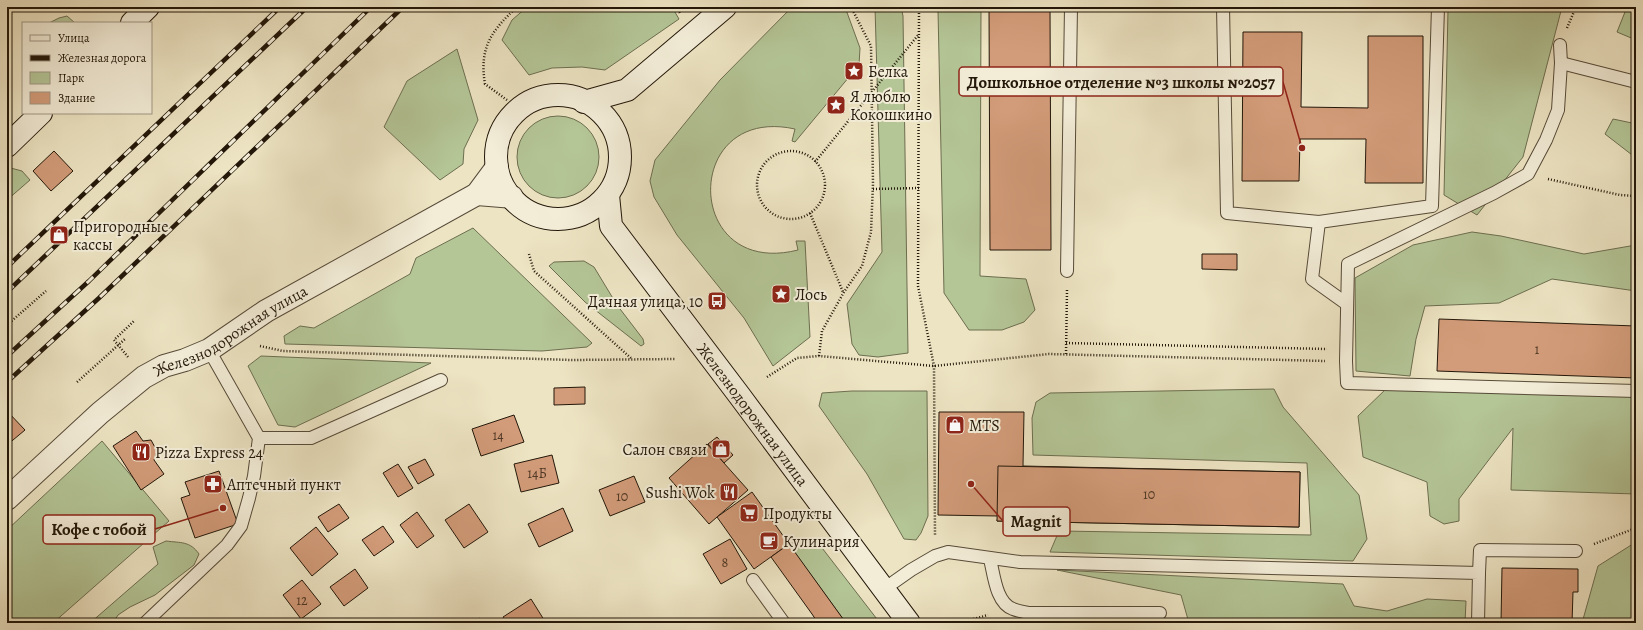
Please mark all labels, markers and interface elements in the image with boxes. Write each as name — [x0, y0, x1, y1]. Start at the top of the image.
legend — [22, 22, 152, 114]
text: Улица — [58, 30, 90, 46]
text: Железная дорога — [58, 50, 147, 66]
place icon: Белка — [843, 60, 865, 82]
place label: Белка — [868, 61, 909, 83]
callout: Дошкольное отделение №3 школы №2057 — [959, 67, 1283, 96]
text: Парк — [58, 70, 84, 86]
text: Дошкольное отделение №3 школы №2057 — [967, 71, 1276, 94]
place label: Я люблю Кокошкино — [850, 86, 932, 126]
text: Здание — [58, 90, 95, 106]
place icon: Я люблю Кокошкино — [825, 94, 847, 116]
place label: Пригородные кассы — [73, 216, 169, 256]
shop icon: Пригородные кассы — [48, 224, 70, 246]
street label: Железнодорожная улица — [149, 280, 312, 382]
place icon: Лось — [770, 283, 792, 305]
place label: Лось — [795, 284, 827, 306]
bus stop icon: Дачная улица, 10 — [706, 290, 728, 312]
place label: Дачная улица, 10 — [588, 291, 703, 313]
street label: Железнодорожная улица — [691, 339, 814, 491]
house number: 1 — [1535, 340, 1540, 359]
shop icon: MTS — [944, 414, 966, 436]
place label: MTS — [969, 415, 1000, 437]
house number: 14 — [492, 426, 504, 445]
shop icon: Салон связи — [710, 438, 732, 460]
place label: Салон связи — [623, 439, 707, 461]
restaurant icon: Pizza Express 24 — [130, 441, 152, 463]
place label: Pizza Express 24 — [155, 442, 263, 464]
house number: 14Б — [527, 464, 547, 483]
pharmacy icon: Аптечный пункт — [202, 473, 224, 495]
place label: Аптечный пункт — [226, 474, 341, 496]
restaurant icon: Sushi Wok — [718, 481, 740, 503]
place label: Sushi Wok — [646, 482, 715, 504]
house number: 10 — [1143, 485, 1155, 504]
house number: 10 — [616, 487, 628, 506]
supermarket icon: Продукты — [738, 502, 760, 524]
place label: Продукты — [763, 503, 832, 525]
callout: Magnit — [1003, 507, 1070, 536]
text: Magnit — [1010, 510, 1062, 533]
callout: Кофе с тобой — [43, 515, 155, 544]
text: Кофе с тобой — [51, 518, 147, 541]
cafe icon: Кулинария — [758, 530, 780, 552]
place label: Кулинария — [783, 531, 860, 553]
house number: 8 — [722, 553, 729, 572]
house number: 12 — [296, 591, 308, 610]

